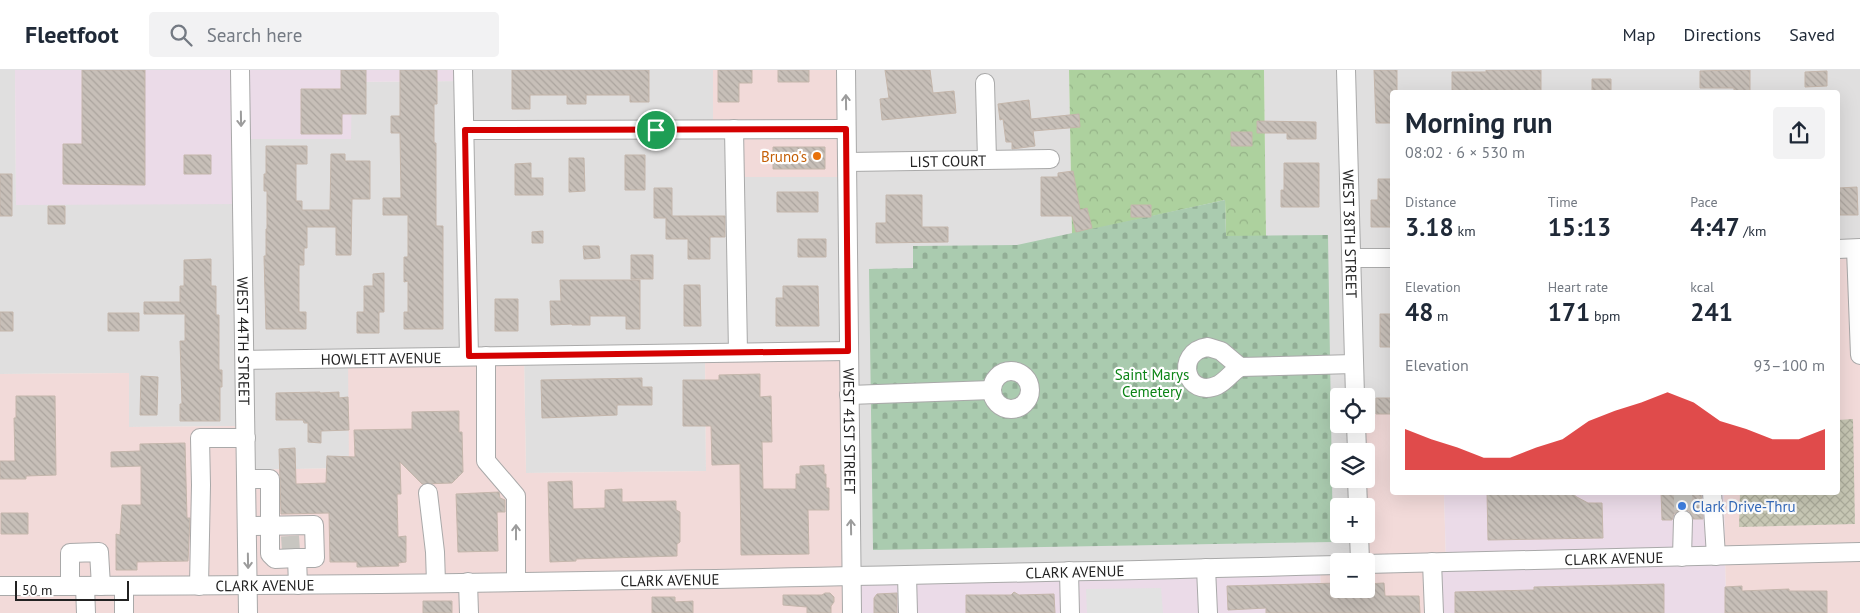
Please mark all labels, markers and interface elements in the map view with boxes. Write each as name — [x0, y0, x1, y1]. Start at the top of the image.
search box — [149, 12, 499, 57]
text: Fleetfoot — [25, 19, 119, 50]
icon: search — [167, 21, 195, 49]
text: Search here — [207, 23, 302, 47]
text: Map — [1623, 23, 1655, 46]
text: Directions — [1683, 23, 1761, 46]
text: Saved — [1789, 23, 1835, 46]
one-way arrow — [841, 94, 851, 110]
text: Morning run — [1405, 104, 1553, 141]
button: share — [1773, 107, 1825, 159]
pin — [635, 109, 677, 151]
one-way arrow — [236, 110, 246, 126]
icon: arrive — [642, 116, 670, 144]
text: 08:02 · 6 × 530 m — [1405, 142, 1525, 162]
place label: Bruno's — [761, 147, 807, 166]
marker: Bruno's — [811, 150, 823, 162]
street label: LIST COURT — [910, 150, 987, 171]
street label: WEST 38TH STREET — [1339, 169, 1362, 299]
text: Distance — [1405, 193, 1456, 211]
text: Time — [1548, 193, 1578, 211]
text: Pace — [1690, 193, 1718, 211]
text: 3.18 — [1405, 211, 1454, 243]
text: 15:13 — [1548, 211, 1611, 243]
text: 4:47 — [1690, 211, 1740, 243]
text: km — [1454, 222, 1476, 240]
text: /km — [1740, 222, 1766, 240]
street label: WEST 44TH STREET — [234, 277, 254, 406]
text: Elevation — [1405, 278, 1461, 296]
text: Heart rate — [1548, 278, 1608, 296]
text: kcal — [1690, 278, 1714, 296]
text: 48 — [1405, 296, 1433, 328]
text: 171 — [1548, 296, 1590, 328]
text: 241 — [1690, 296, 1733, 328]
text: m — [1433, 307, 1448, 325]
text: bpm — [1590, 307, 1620, 325]
street label: HOWLETT AVENUE — [320, 348, 442, 368]
text: Elevation — [1405, 355, 1469, 375]
text: 93–100 m — [1754, 355, 1825, 375]
park label: Saint Marys Cemetery — [1115, 365, 1189, 401]
street label: WEST 41ST STREET — [840, 368, 860, 495]
map controls — [1330, 388, 1375, 598]
button: locate — [1330, 388, 1375, 433]
button: layers — [1330, 443, 1375, 488]
place label: Clark Drive-Thru — [1692, 497, 1796, 516]
button: + — [1330, 498, 1375, 543]
marker: Clark Drive-Thru — [1676, 500, 1688, 512]
one-way arrow — [846, 519, 856, 536]
one-way arrow — [511, 524, 521, 540]
street label: CLARK AVENUE — [1564, 547, 1664, 569]
one-way arrow — [243, 552, 253, 569]
button: − — [1330, 553, 1375, 598]
street label: CLARK AVENUE — [1025, 561, 1125, 582]
street label: CLARK AVENUE — [620, 569, 720, 590]
street label: CLARK AVENUE — [215, 575, 315, 595]
scale bar — [15, 578, 129, 601]
text: 50 m — [22, 581, 52, 599]

